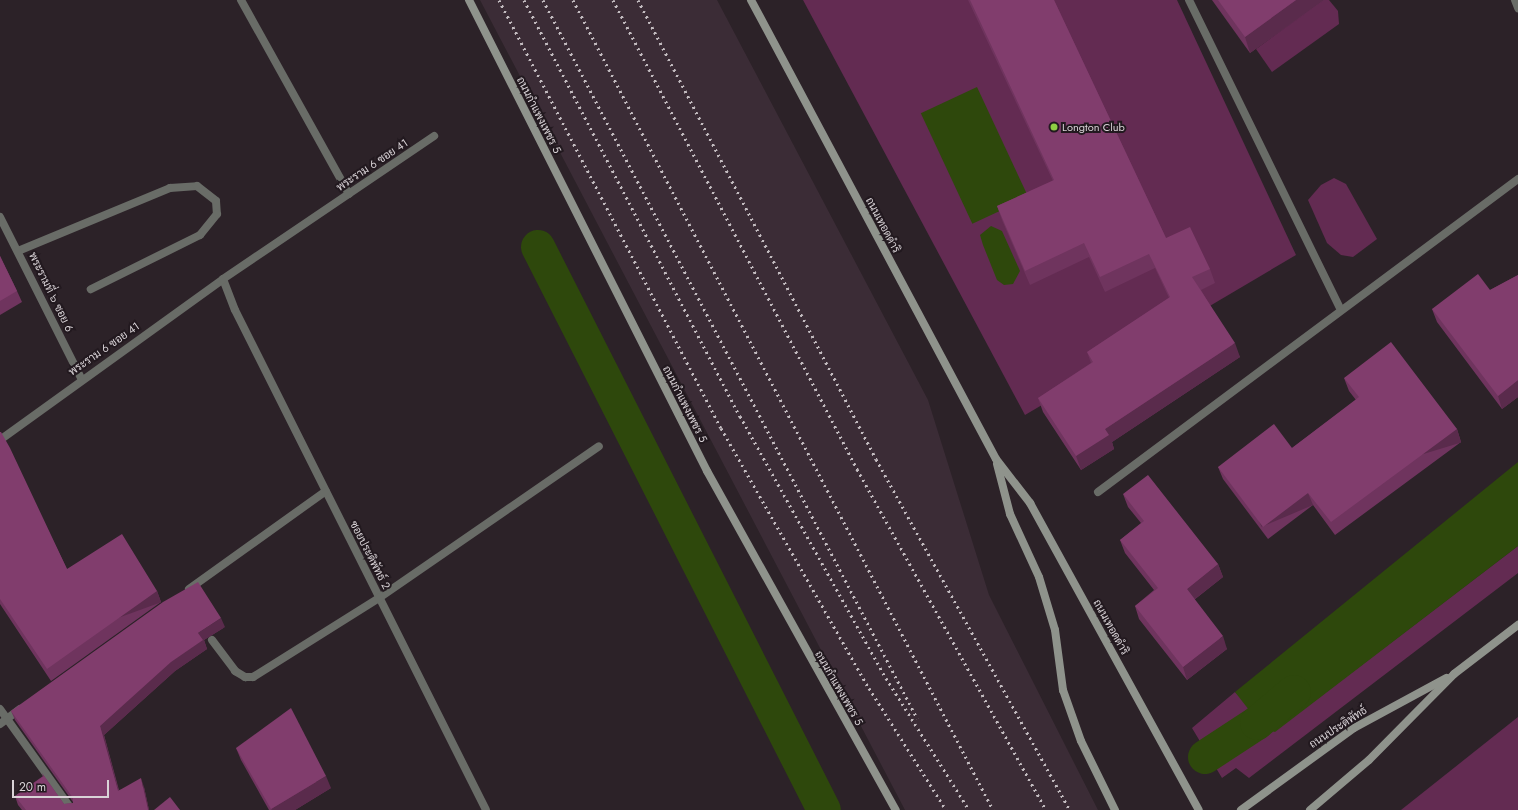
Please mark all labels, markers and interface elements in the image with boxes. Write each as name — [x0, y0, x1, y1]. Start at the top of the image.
street label: ถนนกำแพงเพชร 5 — [514, 74, 564, 156]
place label: Longton Club — [1062, 120, 1125, 134]
marker: Longton Club — [1049, 122, 1059, 132]
street label: พระราม 6 ซอย 41 — [334, 136, 410, 194]
street label: ถนนเทอดดำริ — [863, 195, 903, 255]
street label: พระรามที่ ๖ ซอย 6 — [26, 250, 76, 334]
street label: พระราม 6 ซอย 41 — [66, 320, 142, 378]
street label: ถนนกำแพงเพชร 5 — [660, 363, 710, 445]
street label: ซอยประดิพัทธ์ 2 — [347, 519, 393, 591]
street label: ถนนเทอดดำริ — [1090, 597, 1132, 657]
street label: ถนนกำแพงเพชร 5 — [812, 648, 866, 728]
street label: ถนนประดิพัทธ์ — [1307, 703, 1369, 751]
scale bar — [14, 772, 111, 798]
text: 20 m — [19, 778, 46, 796]

